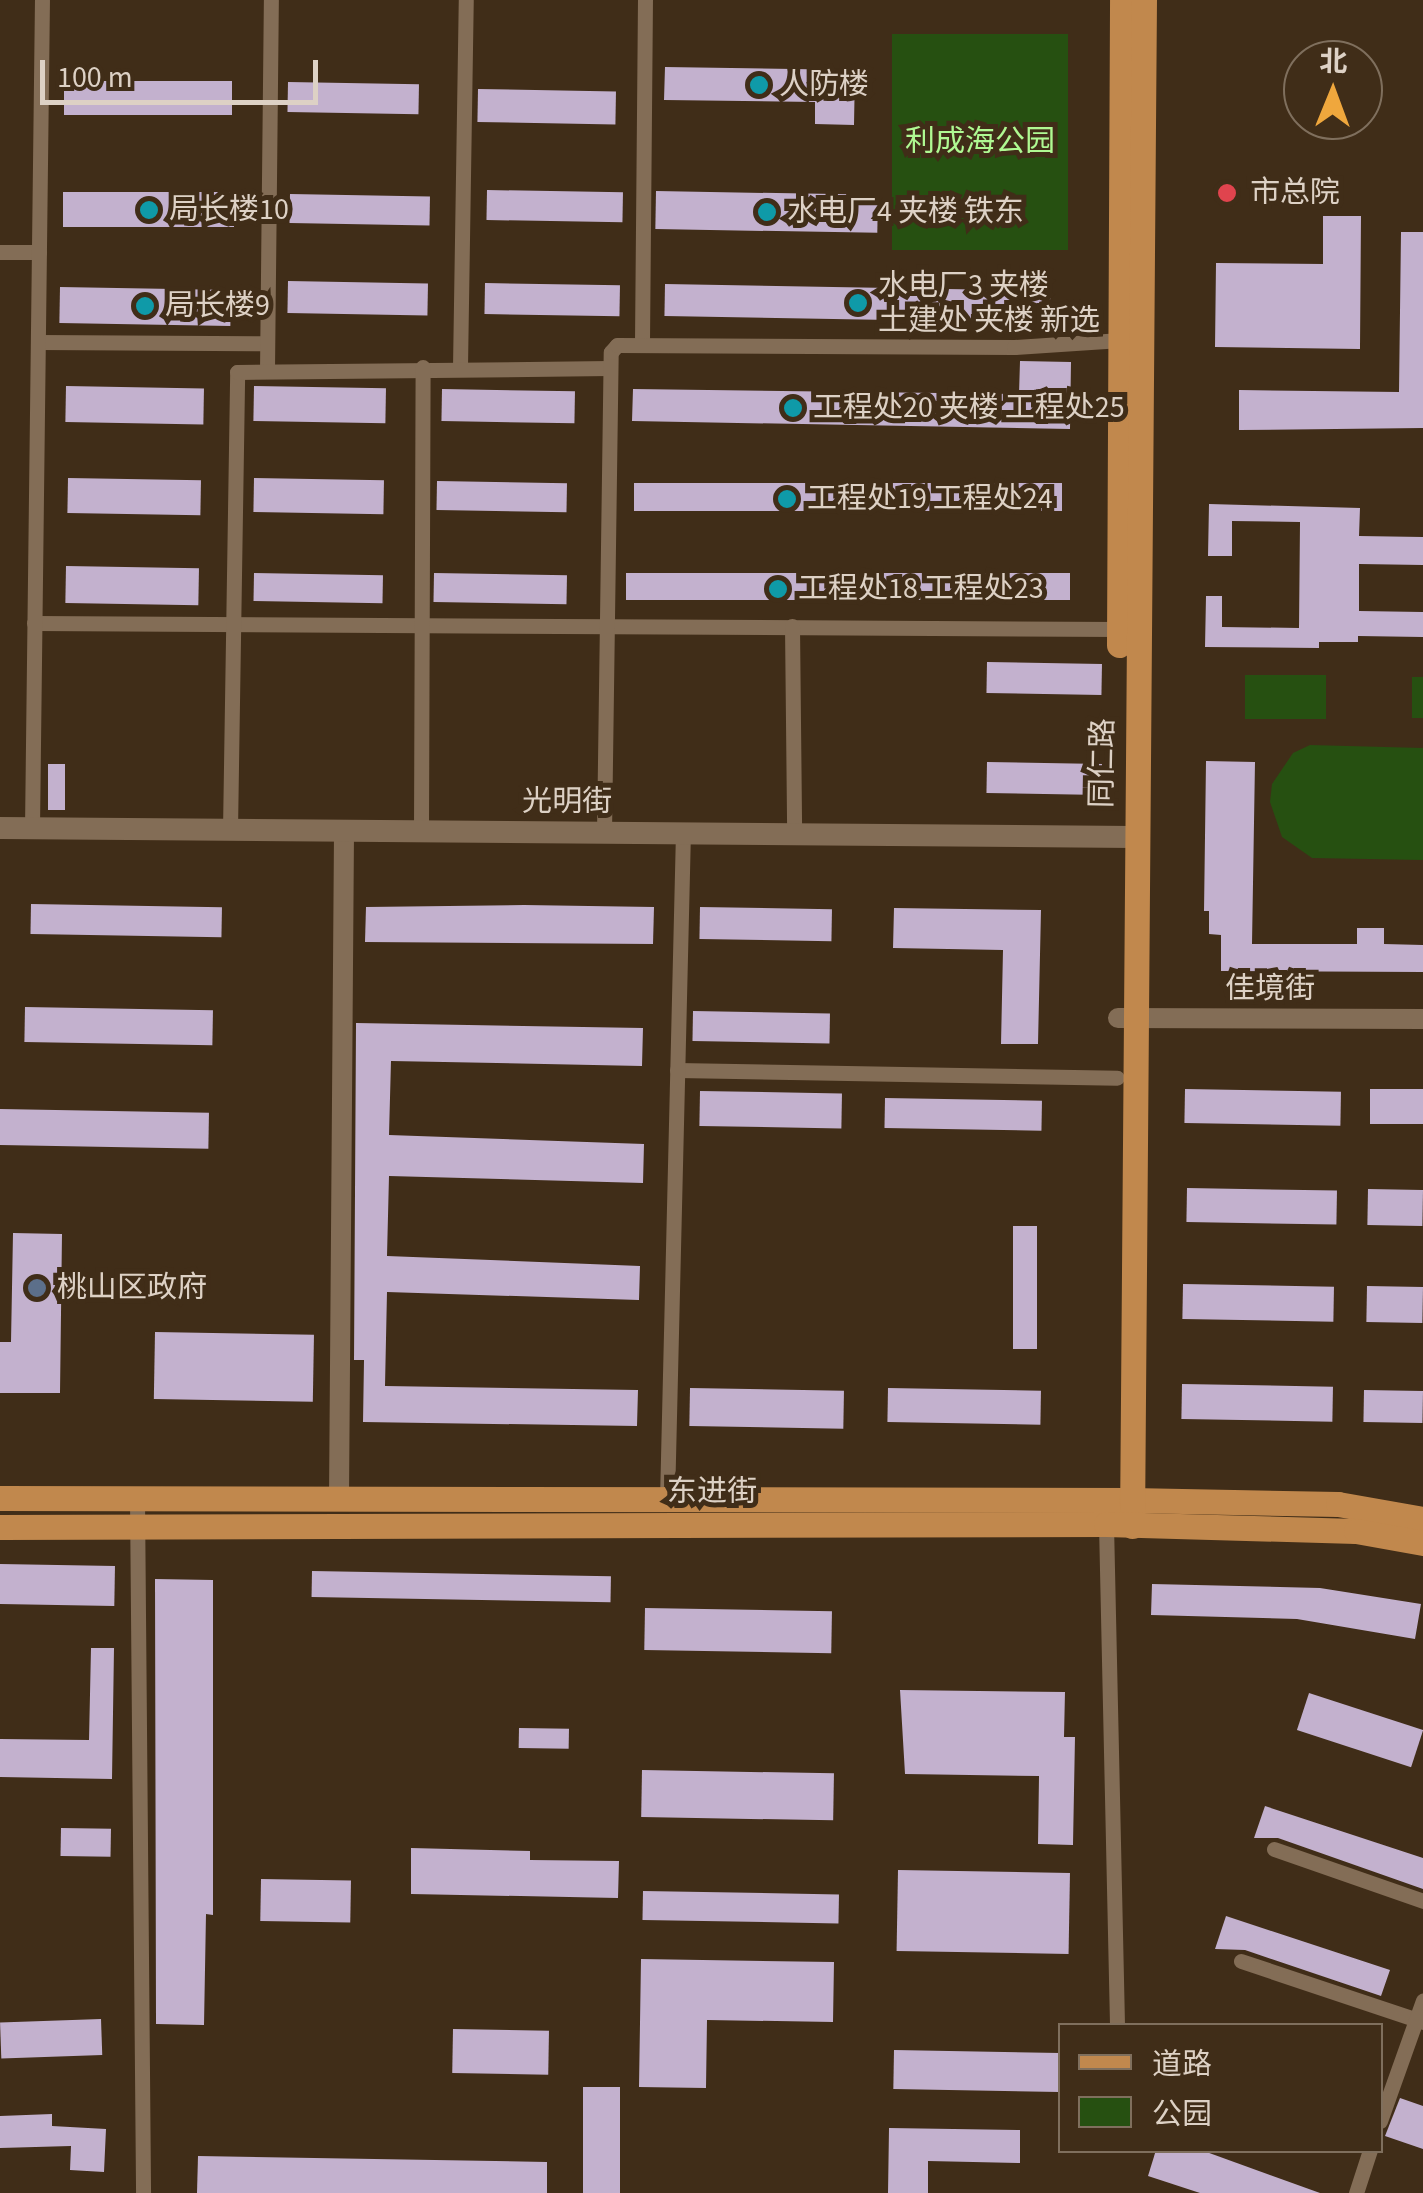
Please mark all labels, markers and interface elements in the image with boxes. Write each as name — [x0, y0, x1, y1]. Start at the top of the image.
scale bar — [45, 40, 322, 102]
north arrow — [1283, 40, 1383, 140]
text: 北 — [1319, 42, 1348, 82]
text: 100 m — [57, 56, 133, 99]
place label: 人防楼 — [779, 67, 869, 103]
marker: 人防楼 — [748, 74, 770, 96]
park label: 利成海公园 — [905, 124, 1055, 160]
place label: 市总院 — [1250, 175, 1340, 211]
marker: 市总院 — [1214, 180, 1240, 206]
place label: 局长楼10 — [169, 192, 289, 228]
place label: 水电厂4 夹楼 铁东 — [787, 194, 1024, 230]
marker: 局长楼10 — [138, 199, 160, 221]
marker: 水电厂4 夹楼 铁东 — [756, 201, 778, 223]
place label: 水电厂3 夹楼 土建处 夹楼 新选 — [878, 268, 1100, 338]
place label: 局长楼9 — [165, 288, 270, 324]
marker: 水电厂3 夹楼 土建处 夹楼 新选 — [847, 292, 869, 314]
marker: 局长楼9 — [134, 295, 156, 317]
place label: 工程处20 夹楼 工程处25 — [813, 390, 1125, 426]
marker: 工程处20 夹楼 工程处25 — [782, 397, 804, 419]
place label: 工程处19 工程处24 — [807, 481, 1053, 517]
marker: 工程处19 工程处24 — [776, 488, 798, 510]
place label: 工程处18 工程处23 — [798, 571, 1044, 607]
marker: 工程处18 工程处23 — [767, 578, 789, 600]
street label: 同仁路 — [1084, 718, 1122, 808]
street label: 光明街 — [522, 784, 612, 820]
street label: 佳境街 — [1225, 971, 1315, 1007]
place label: 桃山区政府 — [57, 1270, 207, 1306]
marker: 桃山区政府 — [26, 1277, 48, 1299]
street label: 东进街 — [667, 1474, 757, 1510]
legend — [1058, 2023, 1383, 2153]
text: 道路 — [1152, 2043, 1212, 2086]
text: 公园 — [1152, 2093, 1212, 2136]

